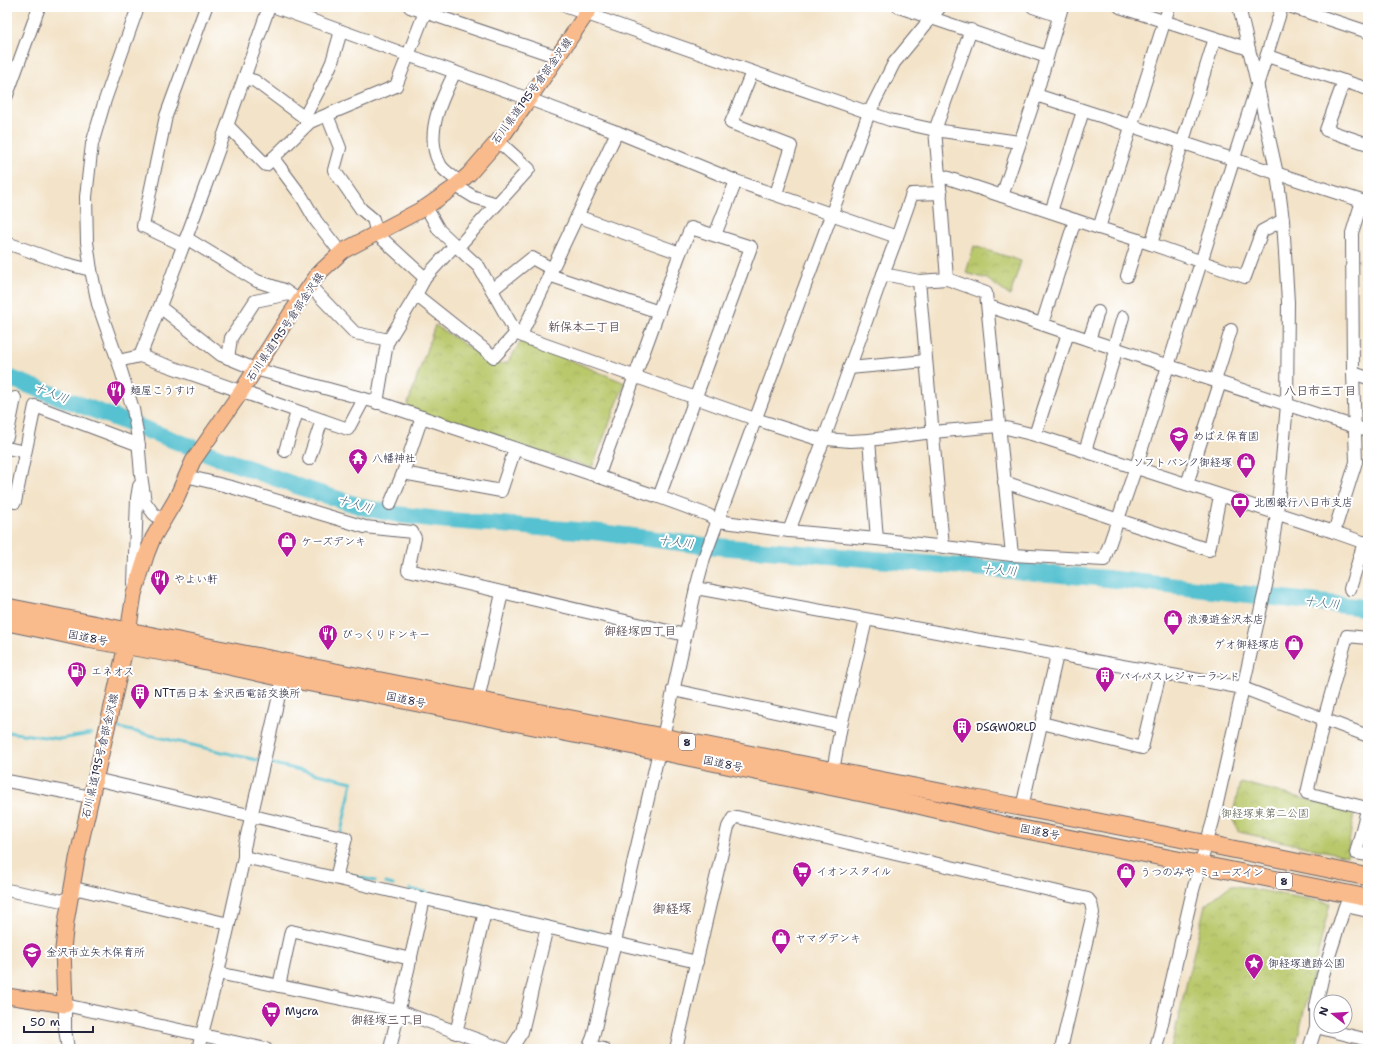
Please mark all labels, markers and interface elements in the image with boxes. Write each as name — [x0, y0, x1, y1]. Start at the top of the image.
street label: 石川県道195号倉部金沢線 — [488, 35, 576, 147]
street label: 石川県道195号倉部金沢線 — [243, 270, 327, 384]
district label: 新保本二丁目 — [548, 319, 620, 335]
water label: 十人川 — [31, 379, 71, 407]
restaurant icon: 麺屋こうすけ — [105, 379, 127, 407]
place label: 麺屋こうすけ — [130, 383, 196, 398]
district label: 八日市三丁目 — [1284, 383, 1356, 399]
school or university icon: めばえ保育園 — [1168, 425, 1190, 453]
place label: めばえ保育園 — [1193, 429, 1259, 444]
temple icon: 八幡神社 — [347, 447, 369, 475]
place label: 八幡神社 — [372, 451, 416, 466]
shop icon: ソフトバンク御経塚 — [1235, 451, 1257, 479]
place label: ソフトバンク御経塚 — [1133, 455, 1232, 470]
water label: 十人川 — [335, 491, 375, 517]
bank icon: 北國銀行八日市支店 — [1229, 491, 1251, 519]
place label: 北國銀行八日市支店 — [1254, 495, 1353, 510]
shop icon: ケーズデンキ — [276, 530, 298, 558]
water label: 十人川 — [657, 532, 695, 552]
place label: ケーズデンキ — [301, 534, 366, 549]
water label: 十人川 — [980, 560, 1018, 580]
restaurant icon: やよい軒 — [149, 568, 171, 596]
place label: やよい軒 — [174, 572, 218, 587]
water label: 十人川 — [1303, 593, 1341, 613]
shop icon: 浪漫遊金沢本店 — [1162, 608, 1184, 636]
place label: 浪漫遊金沢本店 — [1187, 612, 1264, 627]
restaurant icon: びっくりドンキー — [317, 623, 339, 651]
district label: 御経塚四丁目 — [604, 623, 676, 639]
street label: 国道8号 — [67, 627, 109, 649]
place label: びっくりドンキー — [342, 627, 430, 642]
shop icon: ゲオ御経塚店 — [1283, 633, 1305, 661]
place label: ゲオ御経塚店 — [1214, 637, 1280, 652]
fuel station icon: エネオス — [66, 660, 88, 688]
place label: エネオス — [91, 664, 134, 679]
building icon: バイパスレジャーランド — [1094, 665, 1116, 693]
place label: バイパスレジャーランド — [1119, 669, 1240, 684]
building icon: NTT西日本 金沢西電話交換所 — [129, 682, 151, 710]
place label: NTT西日本 金沢西電話交換所 — [154, 686, 301, 701]
street label: 国道8号 — [385, 688, 427, 712]
street label: 石川県道195号倉部金沢線 — [78, 692, 122, 820]
building icon: DSGWORLD — [951, 716, 973, 744]
place label: DSGWORLD — [976, 720, 1036, 735]
road number: 8 — [679, 734, 695, 750]
street label: 国道8号 — [702, 752, 744, 776]
park label: 御経塚東第二公園 — [1221, 806, 1309, 821]
street label: 国道8号 — [1019, 821, 1061, 843]
supermarket icon: イオンスタイル — [791, 860, 813, 888]
shop icon: うつのみや ミューズイン — [1115, 861, 1137, 889]
place label: イオンスタイル — [816, 864, 892, 879]
place label: うつのみや ミューズイン — [1140, 865, 1264, 880]
road number: 8 — [1276, 873, 1292, 889]
district label: 御経塚 — [652, 900, 692, 917]
shop icon: ヤマダデンキ — [770, 927, 792, 955]
place label: ヤマダデンキ — [795, 931, 861, 946]
school or university icon: 金沢市立矢木保育所 — [21, 941, 43, 969]
place label: 金沢市立矢木保育所 — [46, 945, 145, 960]
place icon: 御経塚遺跡公園 — [1243, 952, 1265, 980]
place label: 御経塚遺跡公園 — [1268, 956, 1345, 971]
north arrow — [1313, 994, 1353, 1034]
supermarket icon: Mycra — [260, 1000, 282, 1028]
place label: Mycra — [285, 1004, 318, 1019]
text: N — [1315, 1005, 1332, 1018]
scale bar — [24, 1008, 93, 1034]
district label: 御経塚三丁目 — [351, 1012, 423, 1028]
text: 50 m — [30, 1014, 60, 1030]

